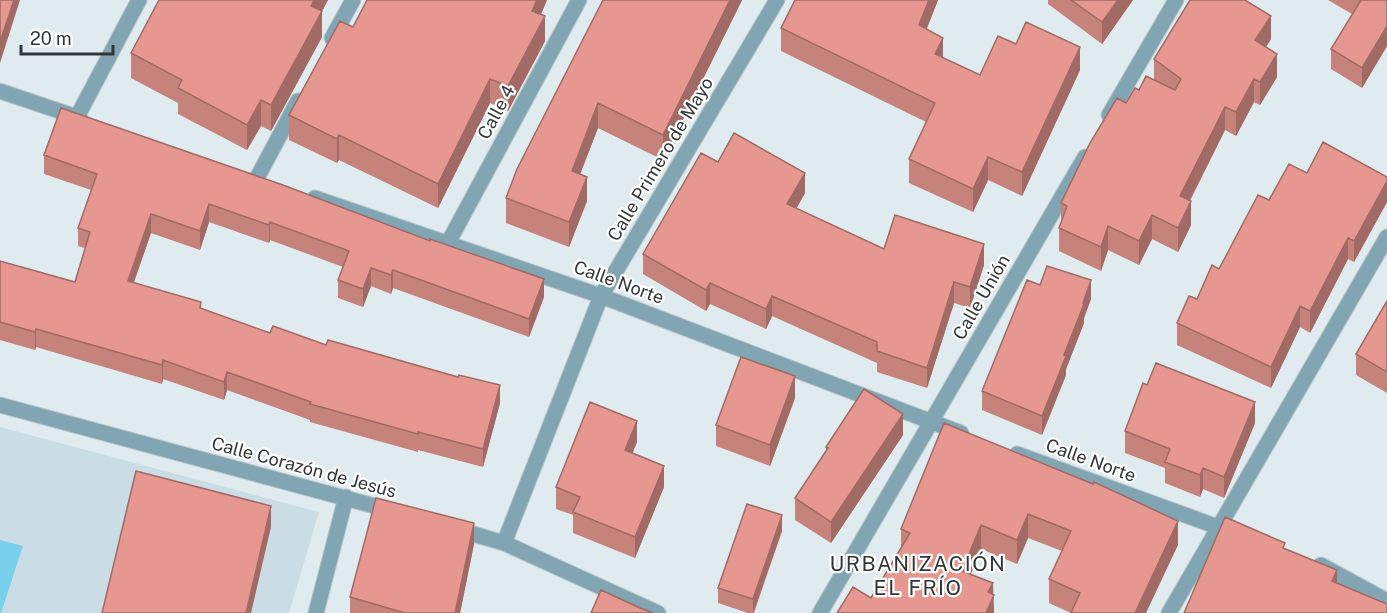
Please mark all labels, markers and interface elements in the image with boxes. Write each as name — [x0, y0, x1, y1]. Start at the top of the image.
scale bar — [21, 18, 112, 56]
text: 20 m — [30, 28, 72, 49]
street label: Calle Primero de Mayo — [603, 73, 717, 245]
street label: Calle 4 — [473, 81, 519, 143]
street label: Calle Unión — [948, 251, 1014, 343]
street label: Calle Norte — [571, 256, 667, 308]
street label: Calle Corazón de Jesús — [209, 432, 399, 502]
street label: Calle Norte — [1043, 434, 1139, 486]
district label: URBANIZACIÓN EL FRÍO — [830, 551, 1006, 600]

